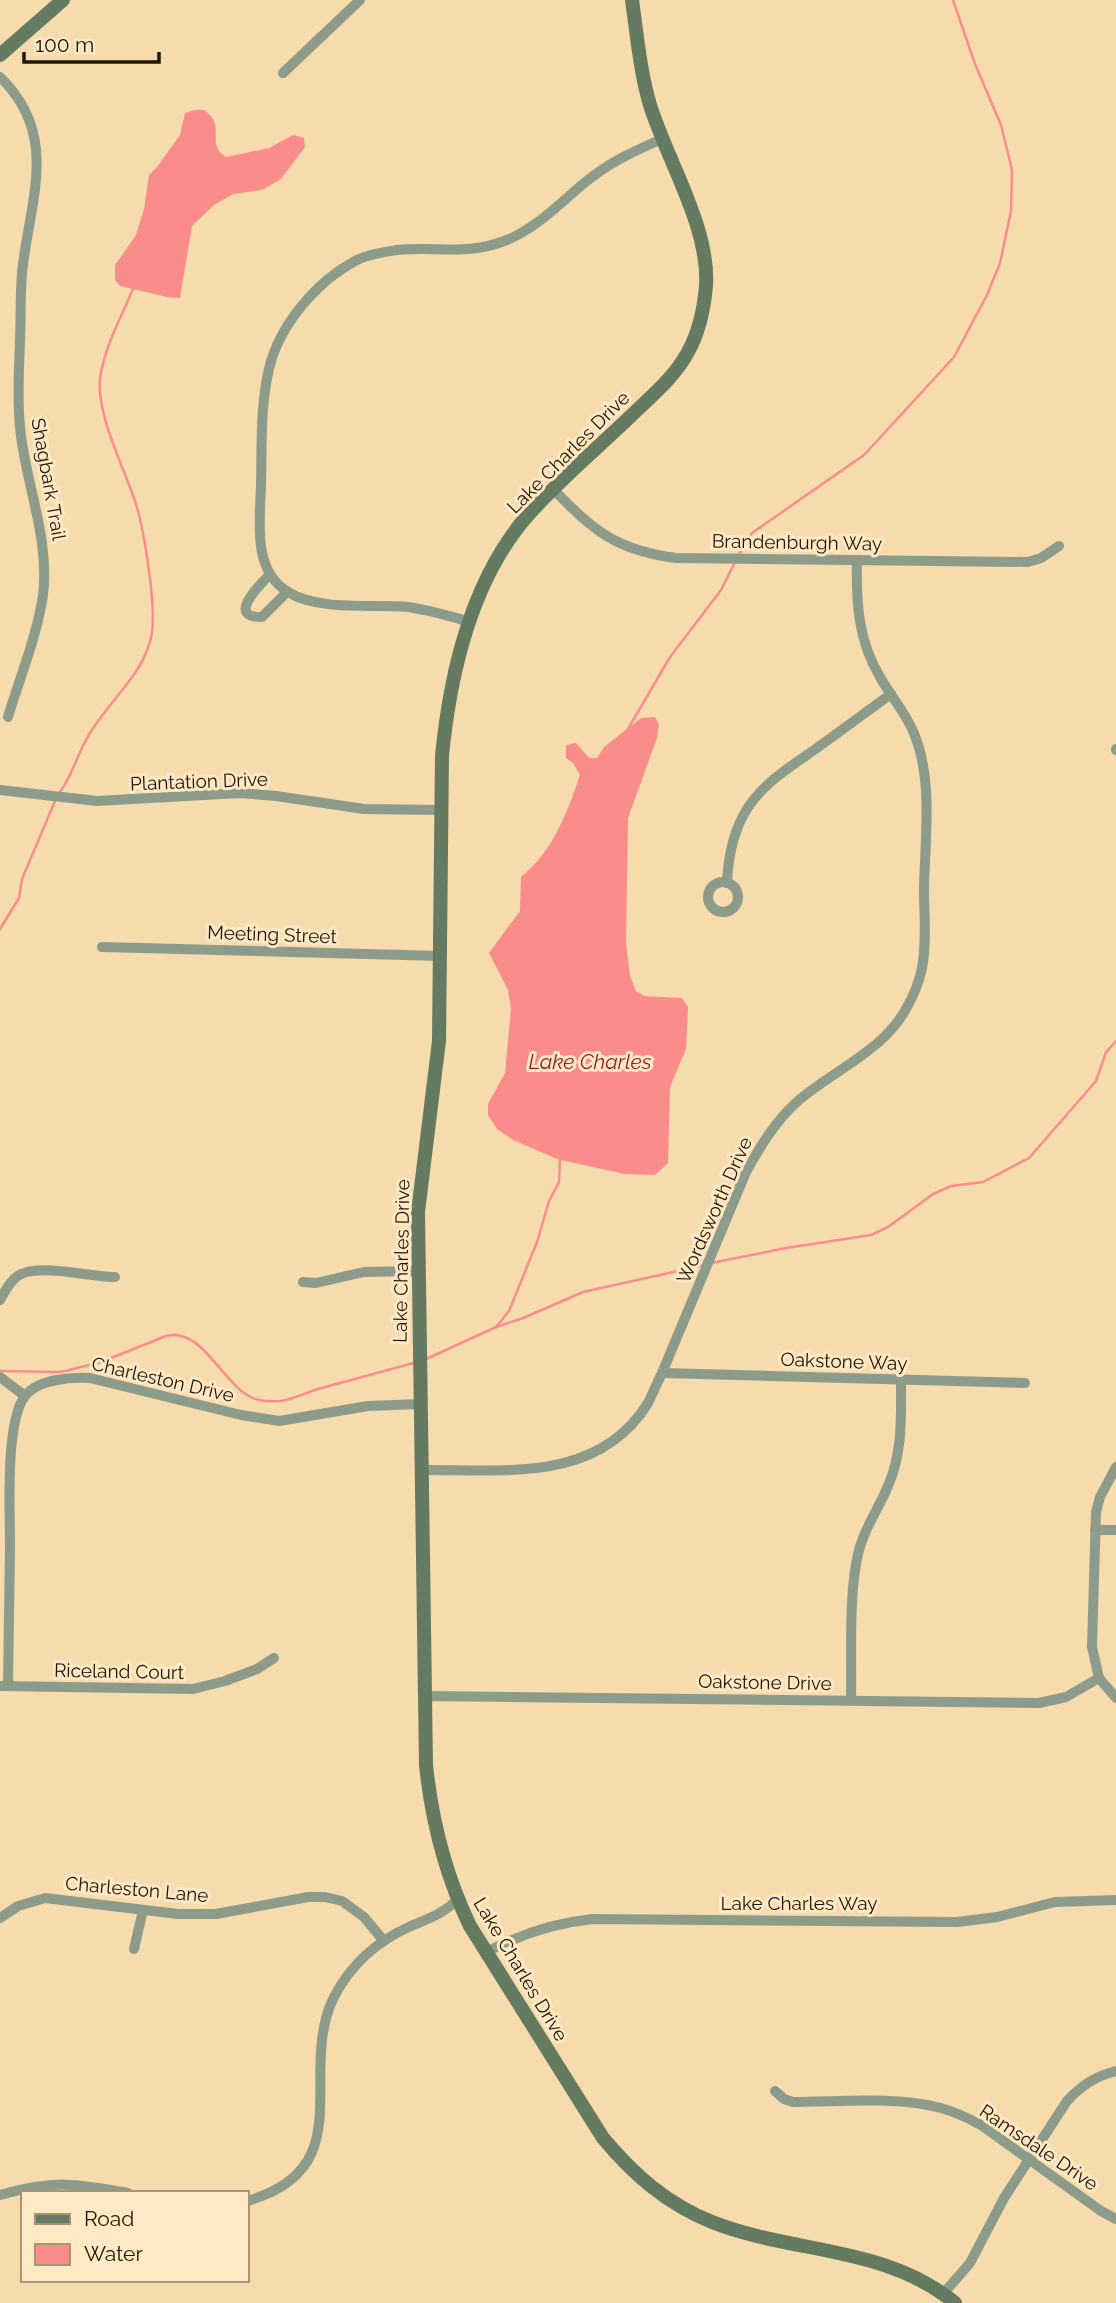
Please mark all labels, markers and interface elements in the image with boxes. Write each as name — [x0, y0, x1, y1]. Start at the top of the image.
scale bar — [24, 21, 159, 65]
text: 100 m — [35, 32, 94, 57]
street label: Lake Charles Drive — [502, 386, 634, 518]
street label: Shagbark Trail — [27, 416, 71, 543]
street label: Brandenburgh Way — [712, 530, 882, 554]
street label: Plantation Drive — [130, 768, 268, 794]
street label: Meeting Street — [207, 921, 338, 947]
water label: Lake Charles — [528, 1049, 652, 1074]
street label: Wordsworth Drive — [672, 1133, 756, 1287]
street label: Lake Charles Drive — [389, 1179, 413, 1343]
street label: Oakstone Way — [780, 1348, 908, 1374]
street label: Charleston Drive — [90, 1352, 236, 1406]
street label: Riceland Court — [54, 1659, 185, 1683]
street label: Oakstone Drive — [698, 1670, 832, 1694]
street label: Charleston Lane — [64, 1872, 210, 1906]
street label: Lake Charles Way — [720, 1892, 878, 1914]
street label: Lake Charles Drive — [469, 1893, 573, 2045]
street label: Ramsdale Drive — [976, 2099, 1102, 2195]
legend — [21, 2191, 248, 2282]
text: Road — [84, 2206, 134, 2231]
text: Water — [84, 2241, 143, 2266]

